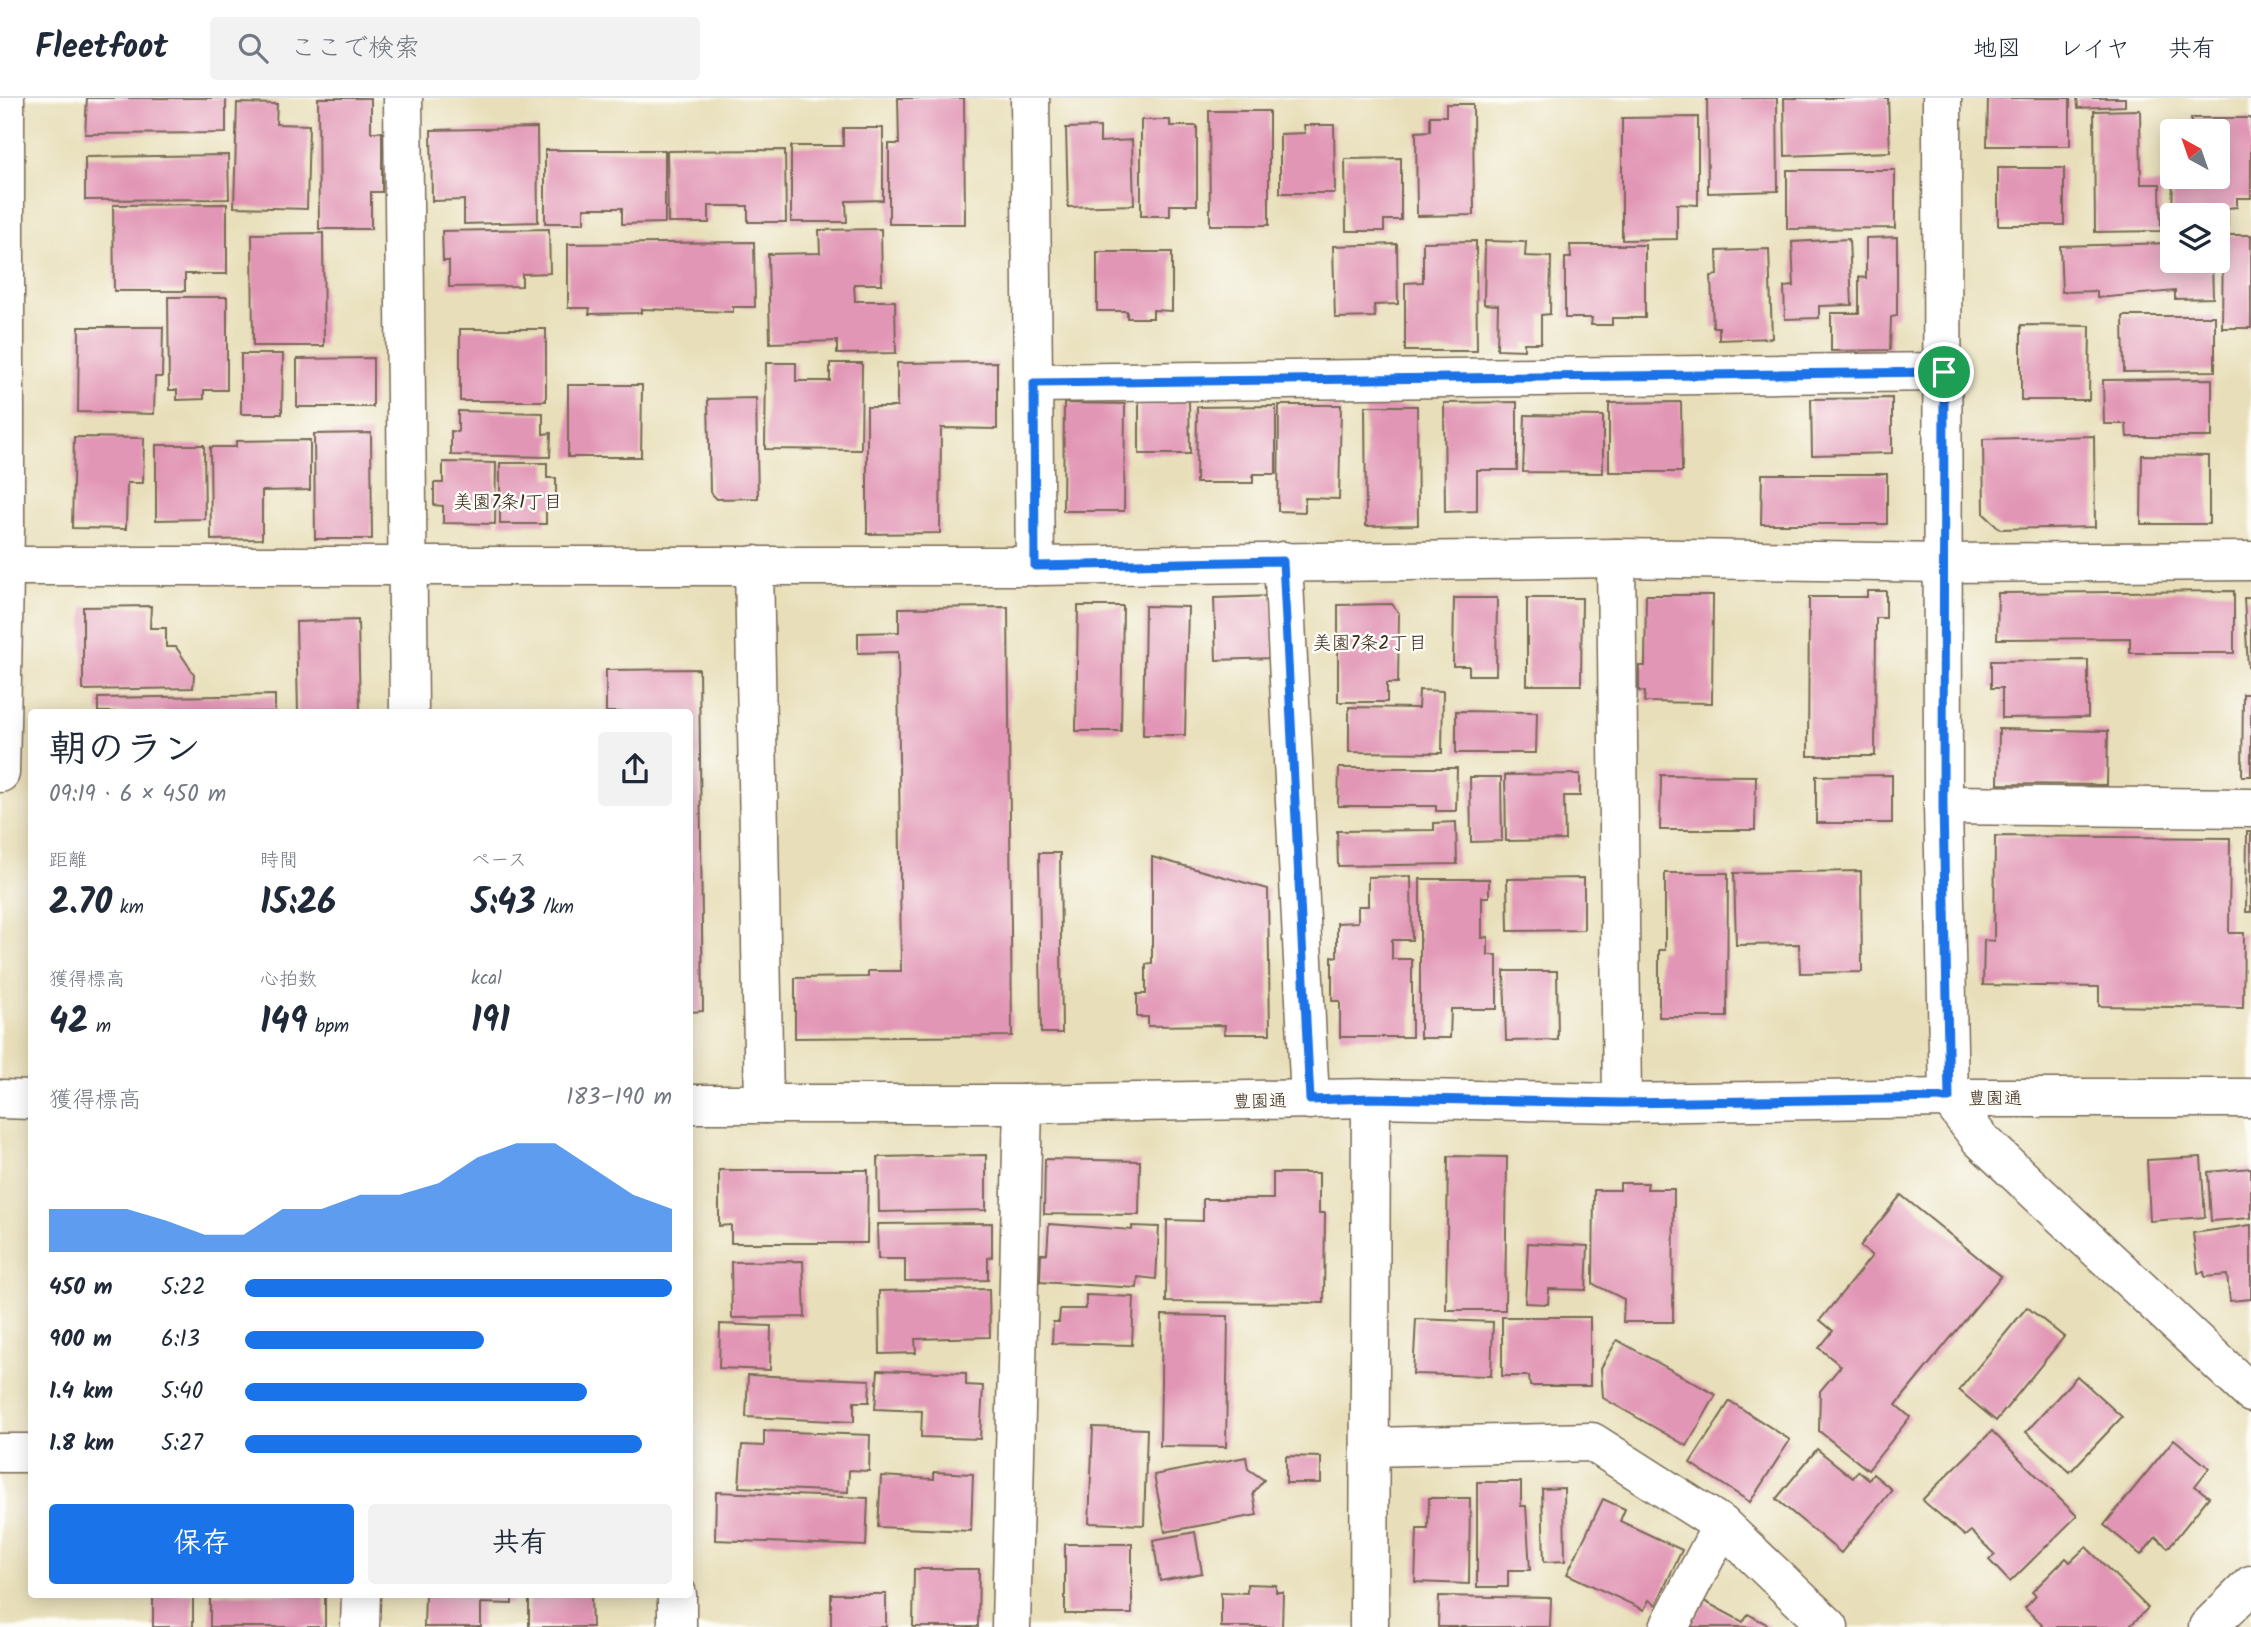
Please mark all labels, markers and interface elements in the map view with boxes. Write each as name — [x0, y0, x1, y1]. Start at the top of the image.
search box — [210, 17, 700, 80]
text: Fleetfoot — [35, 22, 168, 75]
text: ここで検索 — [290, 28, 420, 70]
icon: search — [234, 29, 272, 67]
text: 地図 — [1973, 30, 2021, 69]
text: レイヤ — [2059, 30, 2130, 69]
text: 共有 — [2168, 30, 2216, 69]
north arrow — [2160, 119, 2230, 189]
map controls — [2160, 119, 2230, 273]
button: layers — [2160, 203, 2230, 273]
pin — [1914, 342, 1974, 402]
icon: arrive — [1925, 353, 1963, 391]
district label: 美園7条1丁目 — [453, 488, 563, 518]
district label: 美園7条2丁目 — [1313, 629, 1427, 659]
text: 朝のラン — [49, 721, 201, 781]
button: share — [598, 732, 672, 806]
text: 09:19 · 6 × 450 m — [49, 777, 226, 813]
text: 距離 — [49, 846, 87, 876]
text: 時間 — [260, 846, 298, 876]
text: ペース — [471, 846, 527, 876]
text: 2.70 — [49, 876, 112, 932]
text: 15:26 — [260, 876, 336, 932]
text: 5:43 — [471, 876, 536, 932]
text: km — [112, 893, 144, 923]
text: /km — [536, 893, 574, 923]
text: kcal — [471, 964, 502, 994]
text: 獲得標高 — [49, 965, 125, 995]
text: 心拍数 — [260, 965, 317, 995]
text: 191 — [471, 994, 510, 1050]
text: 42 — [49, 995, 88, 1051]
text: 149 — [260, 995, 307, 1051]
text: m — [88, 1012, 111, 1042]
text: bpm — [307, 1012, 349, 1042]
text: 183–190 m — [566, 1080, 672, 1116]
text: 獲得標高 — [49, 1083, 141, 1119]
street label: 豊園通 — [1968, 1085, 2022, 1114]
street label: 豊園通 — [1233, 1088, 1287, 1117]
text: 450 m — [49, 1270, 113, 1306]
text: 5:22 — [161, 1270, 206, 1306]
text: 900 m — [49, 1322, 112, 1358]
text: 6:13 — [161, 1322, 200, 1358]
text: 1.4 km — [49, 1374, 113, 1410]
text: 5:40 — [161, 1374, 203, 1410]
text: 1.8 km — [49, 1426, 114, 1462]
text: 5:27 — [161, 1426, 203, 1462]
button: 保存 — [49, 1504, 354, 1584]
button: 共有 — [368, 1504, 672, 1584]

